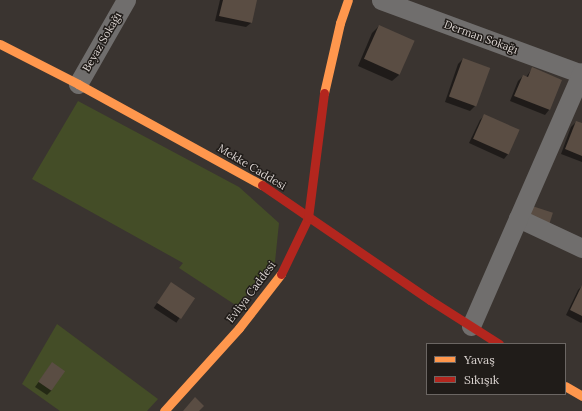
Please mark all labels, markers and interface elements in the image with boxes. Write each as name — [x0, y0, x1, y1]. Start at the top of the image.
street label: Beyaz Sokağı — [80, 10, 124, 74]
street label: Derman Sokağı — [442, 18, 520, 56]
street label: Mekke Caddesi — [215, 141, 289, 193]
street label: Evliya Caddesi — [224, 259, 278, 325]
legend — [426, 343, 566, 395]
text: Yavaş — [464, 352, 495, 367]
text: Sıkışık — [464, 372, 499, 387]

